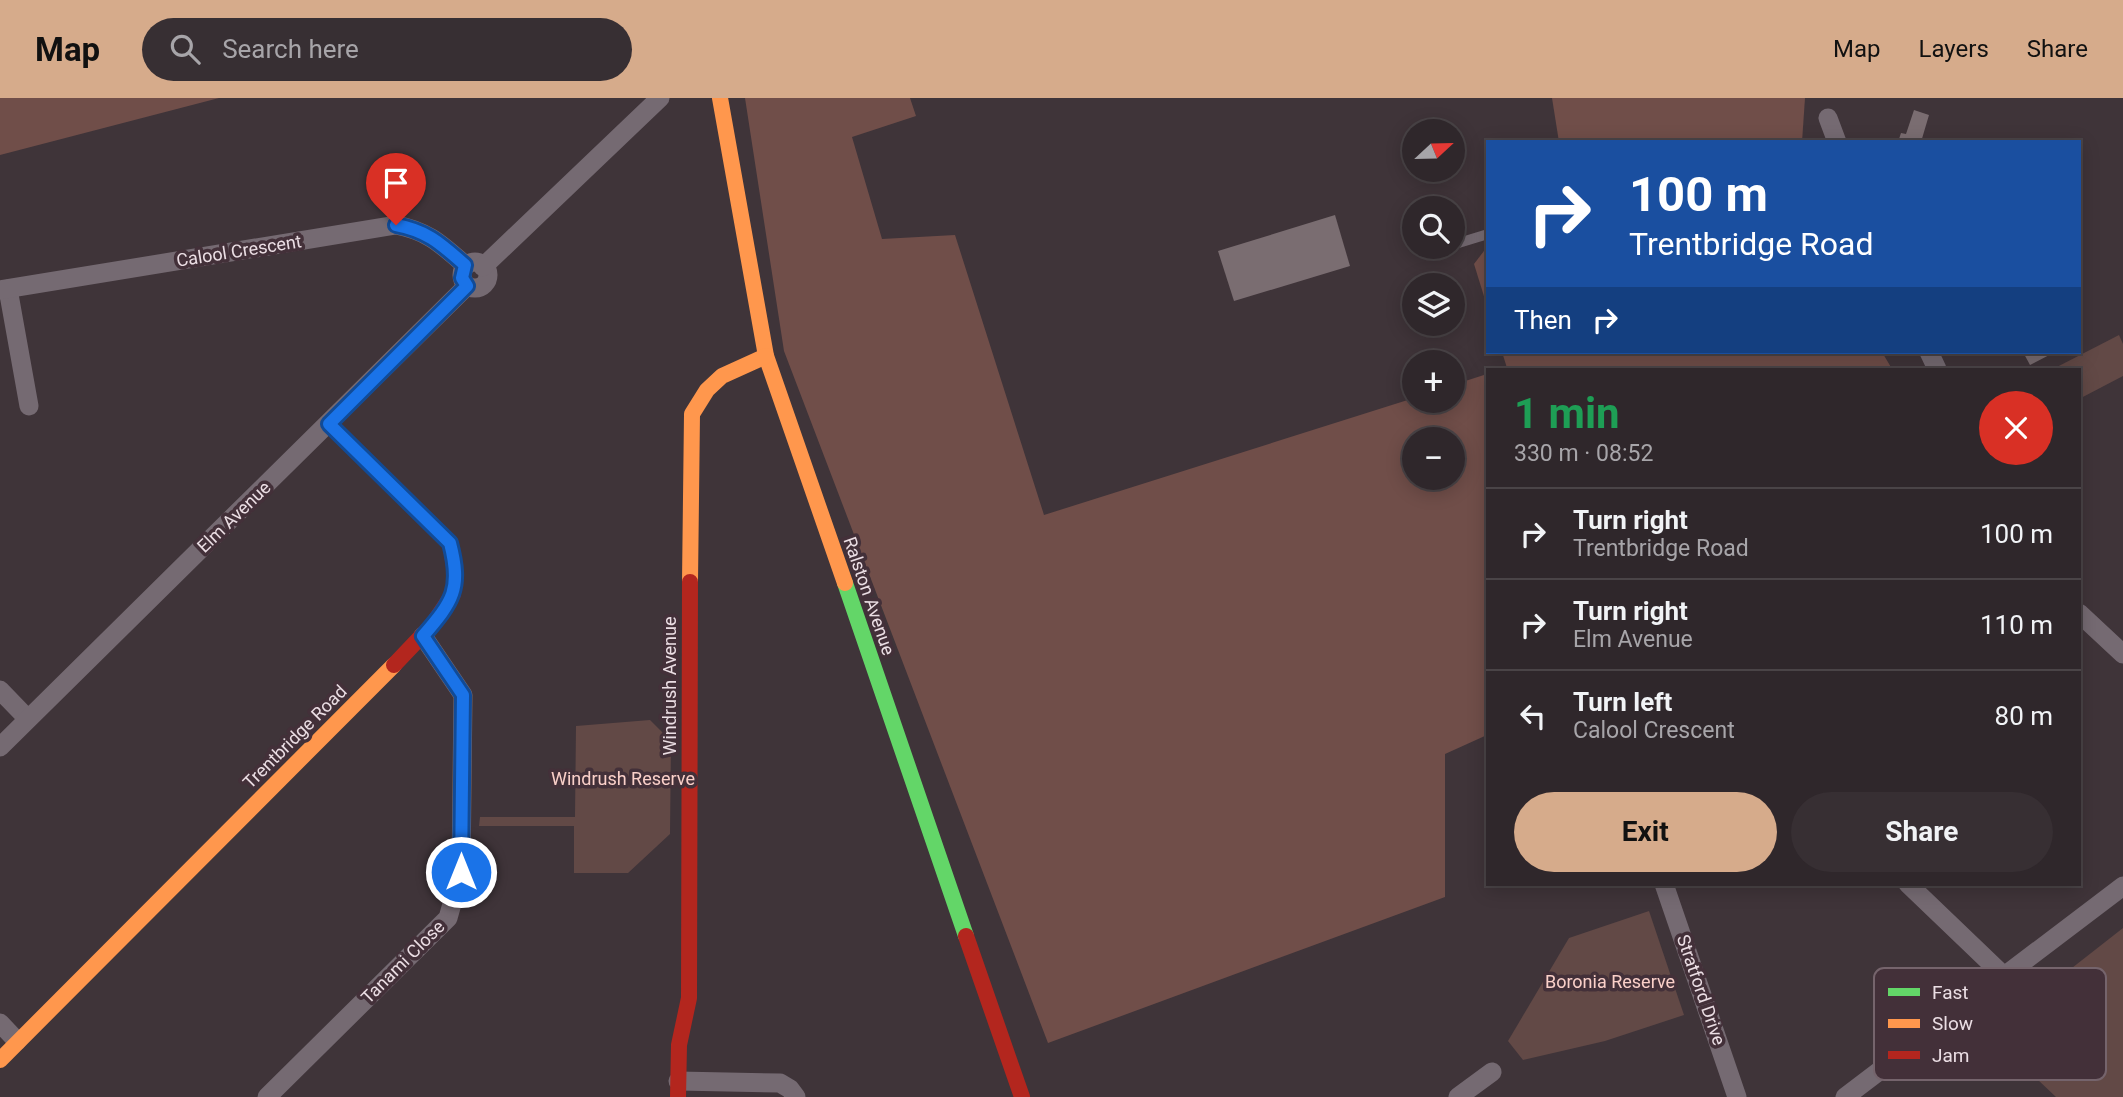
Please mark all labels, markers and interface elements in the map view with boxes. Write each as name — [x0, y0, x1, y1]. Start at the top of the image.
search box — [142, 18, 632, 81]
text: Map — [35, 30, 100, 69]
icon: search — [166, 30, 204, 68]
text: Search here — [222, 34, 359, 64]
text: Map — [1833, 35, 1881, 63]
text: Layers — [1919, 35, 1989, 63]
text: Share — [2027, 35, 2088, 63]
north arrow — [1402, 119, 1465, 182]
map controls — [1402, 119, 1465, 490]
pin — [366, 153, 426, 225]
icon: arrive — [377, 164, 415, 202]
text: 100 m — [1629, 166, 1768, 223]
icon: right — [1514, 168, 1605, 259]
button: search — [1402, 196, 1465, 259]
text: Trentbridge Road — [1629, 225, 1874, 263]
street label: Calool Crescent — [175, 230, 303, 271]
button: layers — [1402, 273, 1465, 336]
icon: right — [1586, 301, 1624, 339]
text: Then — [1514, 305, 1572, 335]
button: + — [1402, 350, 1465, 413]
text: 1 min — [1514, 389, 1620, 438]
button: close — [1979, 391, 2053, 465]
button: − — [1402, 427, 1465, 490]
text: 330 m · 08:52 — [1514, 440, 1653, 467]
street label: Elm Avenue — [193, 477, 275, 557]
text: Turn right — [1573, 505, 1688, 535]
icon: right — [1514, 515, 1552, 553]
text: 100 m — [1980, 519, 2053, 549]
street label: Ralston Avenue — [839, 534, 900, 658]
text: Trentbridge Road — [1573, 535, 1749, 562]
text: Turn right — [1573, 596, 1688, 626]
icon: right — [1514, 606, 1552, 644]
text: 110 m — [1980, 610, 2053, 640]
street label: Windrush Avenue — [659, 617, 680, 756]
text: Elm Avenue — [1573, 626, 1693, 653]
street label: Trentbridge Road — [239, 681, 351, 793]
text: Turn left — [1573, 687, 1672, 717]
icon: left — [1514, 697, 1552, 735]
text: 80 m — [1995, 701, 2053, 731]
text: Calool Crescent — [1573, 717, 1735, 744]
park label: Windrush Reserve — [551, 768, 695, 789]
button: Exit — [1514, 792, 1777, 872]
button: Share — [1791, 792, 2053, 872]
position arrow — [424, 835, 498, 909]
street label: Tanami Close — [357, 916, 449, 1008]
street label: Stratford Drive — [1673, 932, 1730, 1048]
legend — [1874, 968, 2106, 1080]
park label: Boronia Reserve — [1545, 971, 1675, 992]
text: Fast — [1932, 981, 1969, 1004]
text: Slow — [1932, 1012, 1973, 1035]
text: Jam — [1932, 1044, 1969, 1067]

